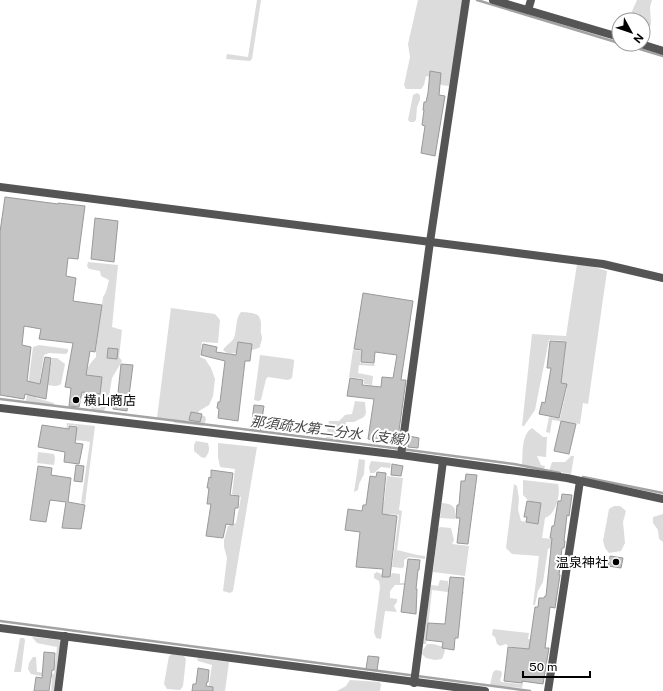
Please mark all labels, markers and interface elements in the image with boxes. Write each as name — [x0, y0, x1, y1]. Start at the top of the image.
north arrow — [611, 12, 651, 52]
text: N — [631, 31, 646, 46]
place label: 横山商店 — [84, 393, 136, 408]
marker: 横山商店 — [71, 395, 81, 405]
water label: 那須疏水第二分水（支線） — [250, 413, 418, 449]
place label: 温泉神社 — [556, 555, 608, 570]
marker: 温泉神社 — [611, 557, 621, 567]
scale bar — [523, 653, 590, 679]
text: 50 m — [529, 660, 557, 674]

